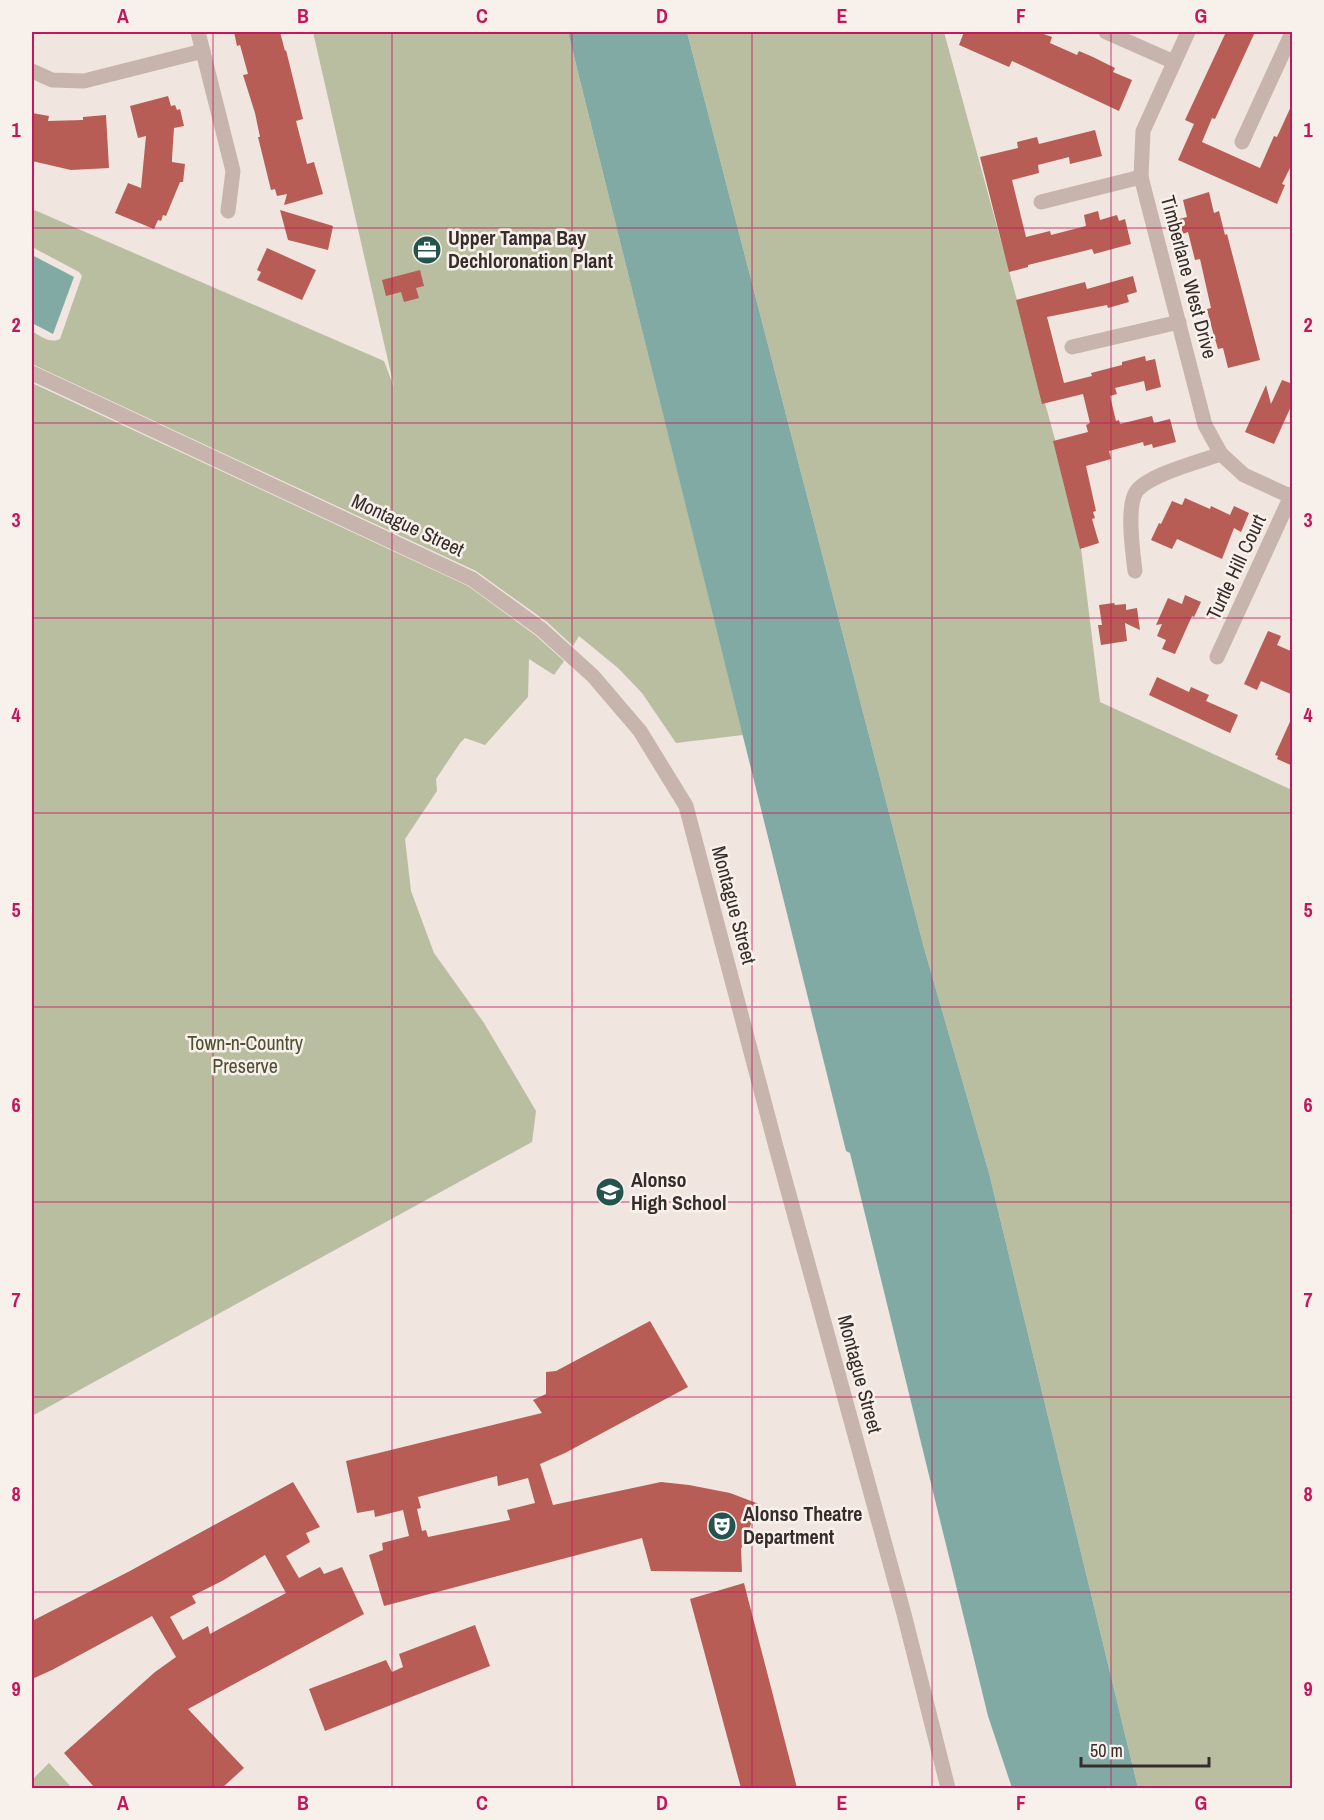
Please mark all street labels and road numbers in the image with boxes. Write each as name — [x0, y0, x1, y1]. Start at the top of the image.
street label: Timberlane West Drive — [1155, 192, 1224, 361]
street label: Montague Street — [348, 487, 469, 563]
street label: Turtle Hill Court — [1199, 509, 1272, 624]
street label: Montague Street — [706, 843, 763, 967]
street label: Montague Street — [832, 1312, 889, 1436]

